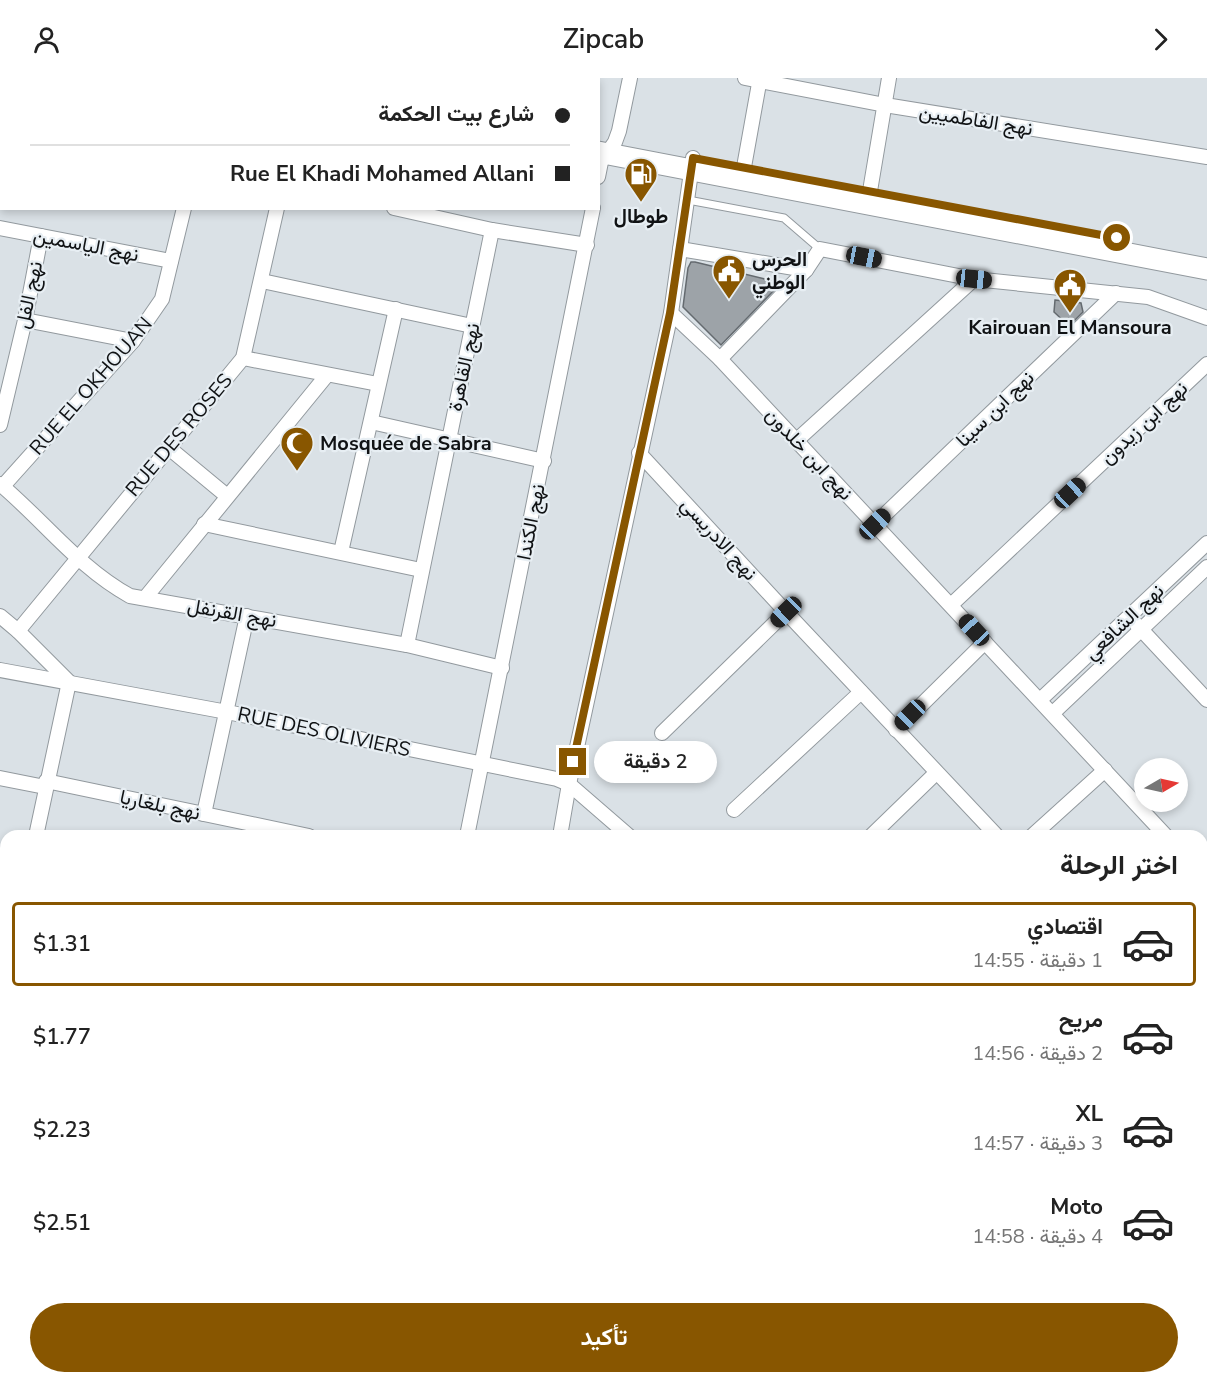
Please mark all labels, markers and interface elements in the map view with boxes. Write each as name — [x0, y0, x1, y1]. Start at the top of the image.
text: Zipcab — [563, 21, 644, 58]
icon: person — [30, 23, 63, 56]
icon: forward — [1144, 23, 1177, 56]
street label: نهج الفاطميين — [917, 98, 1035, 142]
text: شارع بيت الحكمة — [378, 99, 534, 129]
fuel station icon: طوطال — [623, 156, 659, 203]
text: Rue El Khadi Mohamed Allani — [230, 159, 534, 189]
place label: طوطال — [614, 203, 668, 230]
street label: نهج الياسمين — [31, 222, 141, 268]
route start — [1103, 224, 1130, 251]
car — [845, 245, 883, 269]
place label: الحرس الوطني — [752, 246, 807, 299]
public building icon: الحرس الوطني — [711, 253, 747, 300]
street label: نهج الفل — [9, 259, 49, 331]
public building icon: Kairouan El Mansoura — [1052, 267, 1088, 314]
car — [955, 268, 993, 290]
street label: RUE EL OKHOUAN — [24, 311, 158, 461]
place label: Kairouan El Mansoura — [968, 314, 1172, 341]
street label: نهج القاهرة — [441, 320, 487, 414]
street label: نهج ابن سينا — [950, 365, 1040, 453]
street label: RUE DES ROSES — [119, 368, 239, 502]
street label: نهج ابن زيدون — [1094, 375, 1194, 471]
street label: نهج ابن خلدون — [759, 402, 859, 506]
mosque icon: Mosquée de Sabra — [279, 425, 315, 472]
place label: Mosquée de Sabra — [320, 430, 492, 457]
car — [1051, 474, 1089, 512]
street label: نهج الكندا — [510, 482, 552, 562]
street label: نهج الادريسي — [672, 492, 764, 588]
car — [856, 505, 894, 543]
street label: نهج الشافعي — [1078, 578, 1172, 668]
street label: نهج القرنفل — [185, 592, 279, 634]
car — [767, 593, 805, 631]
car — [955, 611, 993, 649]
car — [891, 696, 929, 734]
street label: RUE DES OLIVIERS — [235, 700, 413, 764]
callout: 2 دقيقة — [594, 741, 717, 783]
route end — [559, 748, 586, 775]
text: 2 دقيقة — [623, 748, 688, 775]
north arrow — [1134, 758, 1188, 812]
map controls — [1134, 758, 1188, 812]
street label: نهج بلغاريا — [117, 783, 203, 827]
text: اختر الرحلة — [1060, 847, 1178, 884]
text: اقتصادي — [1027, 912, 1103, 942]
icon: car — [1121, 917, 1175, 971]
text: $1.31 — [33, 929, 91, 959]
text: 1 دقيقة · 14:55 — [972, 947, 1103, 974]
text: مريح — [1059, 1005, 1103, 1035]
icon: car — [1121, 1010, 1175, 1064]
text: $1.77 — [33, 1022, 91, 1052]
text: 2 دقيقة · 14:56 — [972, 1040, 1103, 1067]
text: XL — [1076, 1099, 1103, 1129]
icon: car — [1121, 1103, 1175, 1157]
text: $2.23 — [33, 1115, 91, 1145]
text: 3 دقيقة · 14:57 — [972, 1130, 1103, 1157]
text: Moto — [1050, 1192, 1103, 1222]
icon: car — [1121, 1196, 1175, 1250]
text: $2.51 — [33, 1208, 91, 1238]
text: 4 دقيقة · 14:58 — [972, 1223, 1103, 1250]
button: تأكيد — [30, 1303, 1178, 1372]

